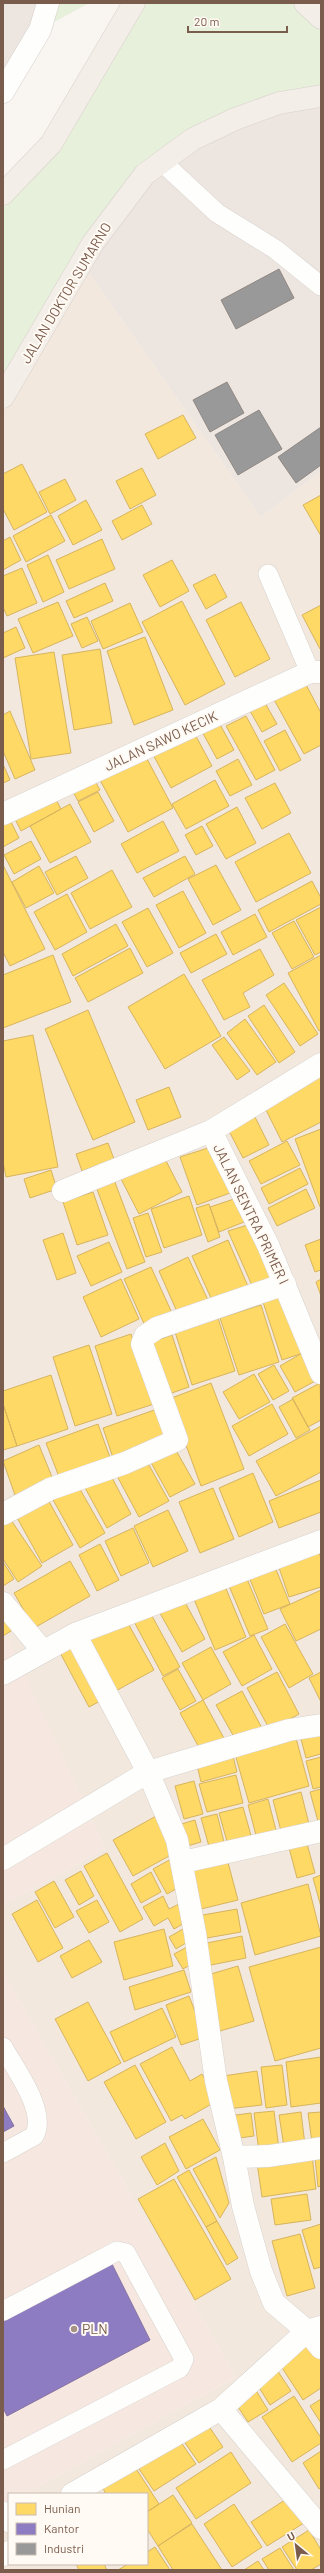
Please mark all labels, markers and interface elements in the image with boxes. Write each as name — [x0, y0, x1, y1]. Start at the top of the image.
scale bar — [188, 8, 287, 34]
text: 20 m — [194, 14, 220, 28]
street label: JALAN DOKTOR SUMARNO — [17, 219, 114, 366]
street label: JALAN SAWO KECIK — [101, 707, 221, 774]
street label: JALAN SENTRA PRIMER I — [210, 1141, 293, 1287]
place label: PLN — [82, 2320, 108, 2337]
marker: PLN — [69, 2324, 79, 2334]
legend — [8, 2493, 148, 2565]
text: Hunian — [44, 2501, 80, 2515]
text: Kantor — [44, 2521, 80, 2535]
north arrow — [276, 2525, 316, 2565]
text: U — [285, 2528, 297, 2543]
text: Industri — [44, 2541, 84, 2555]

